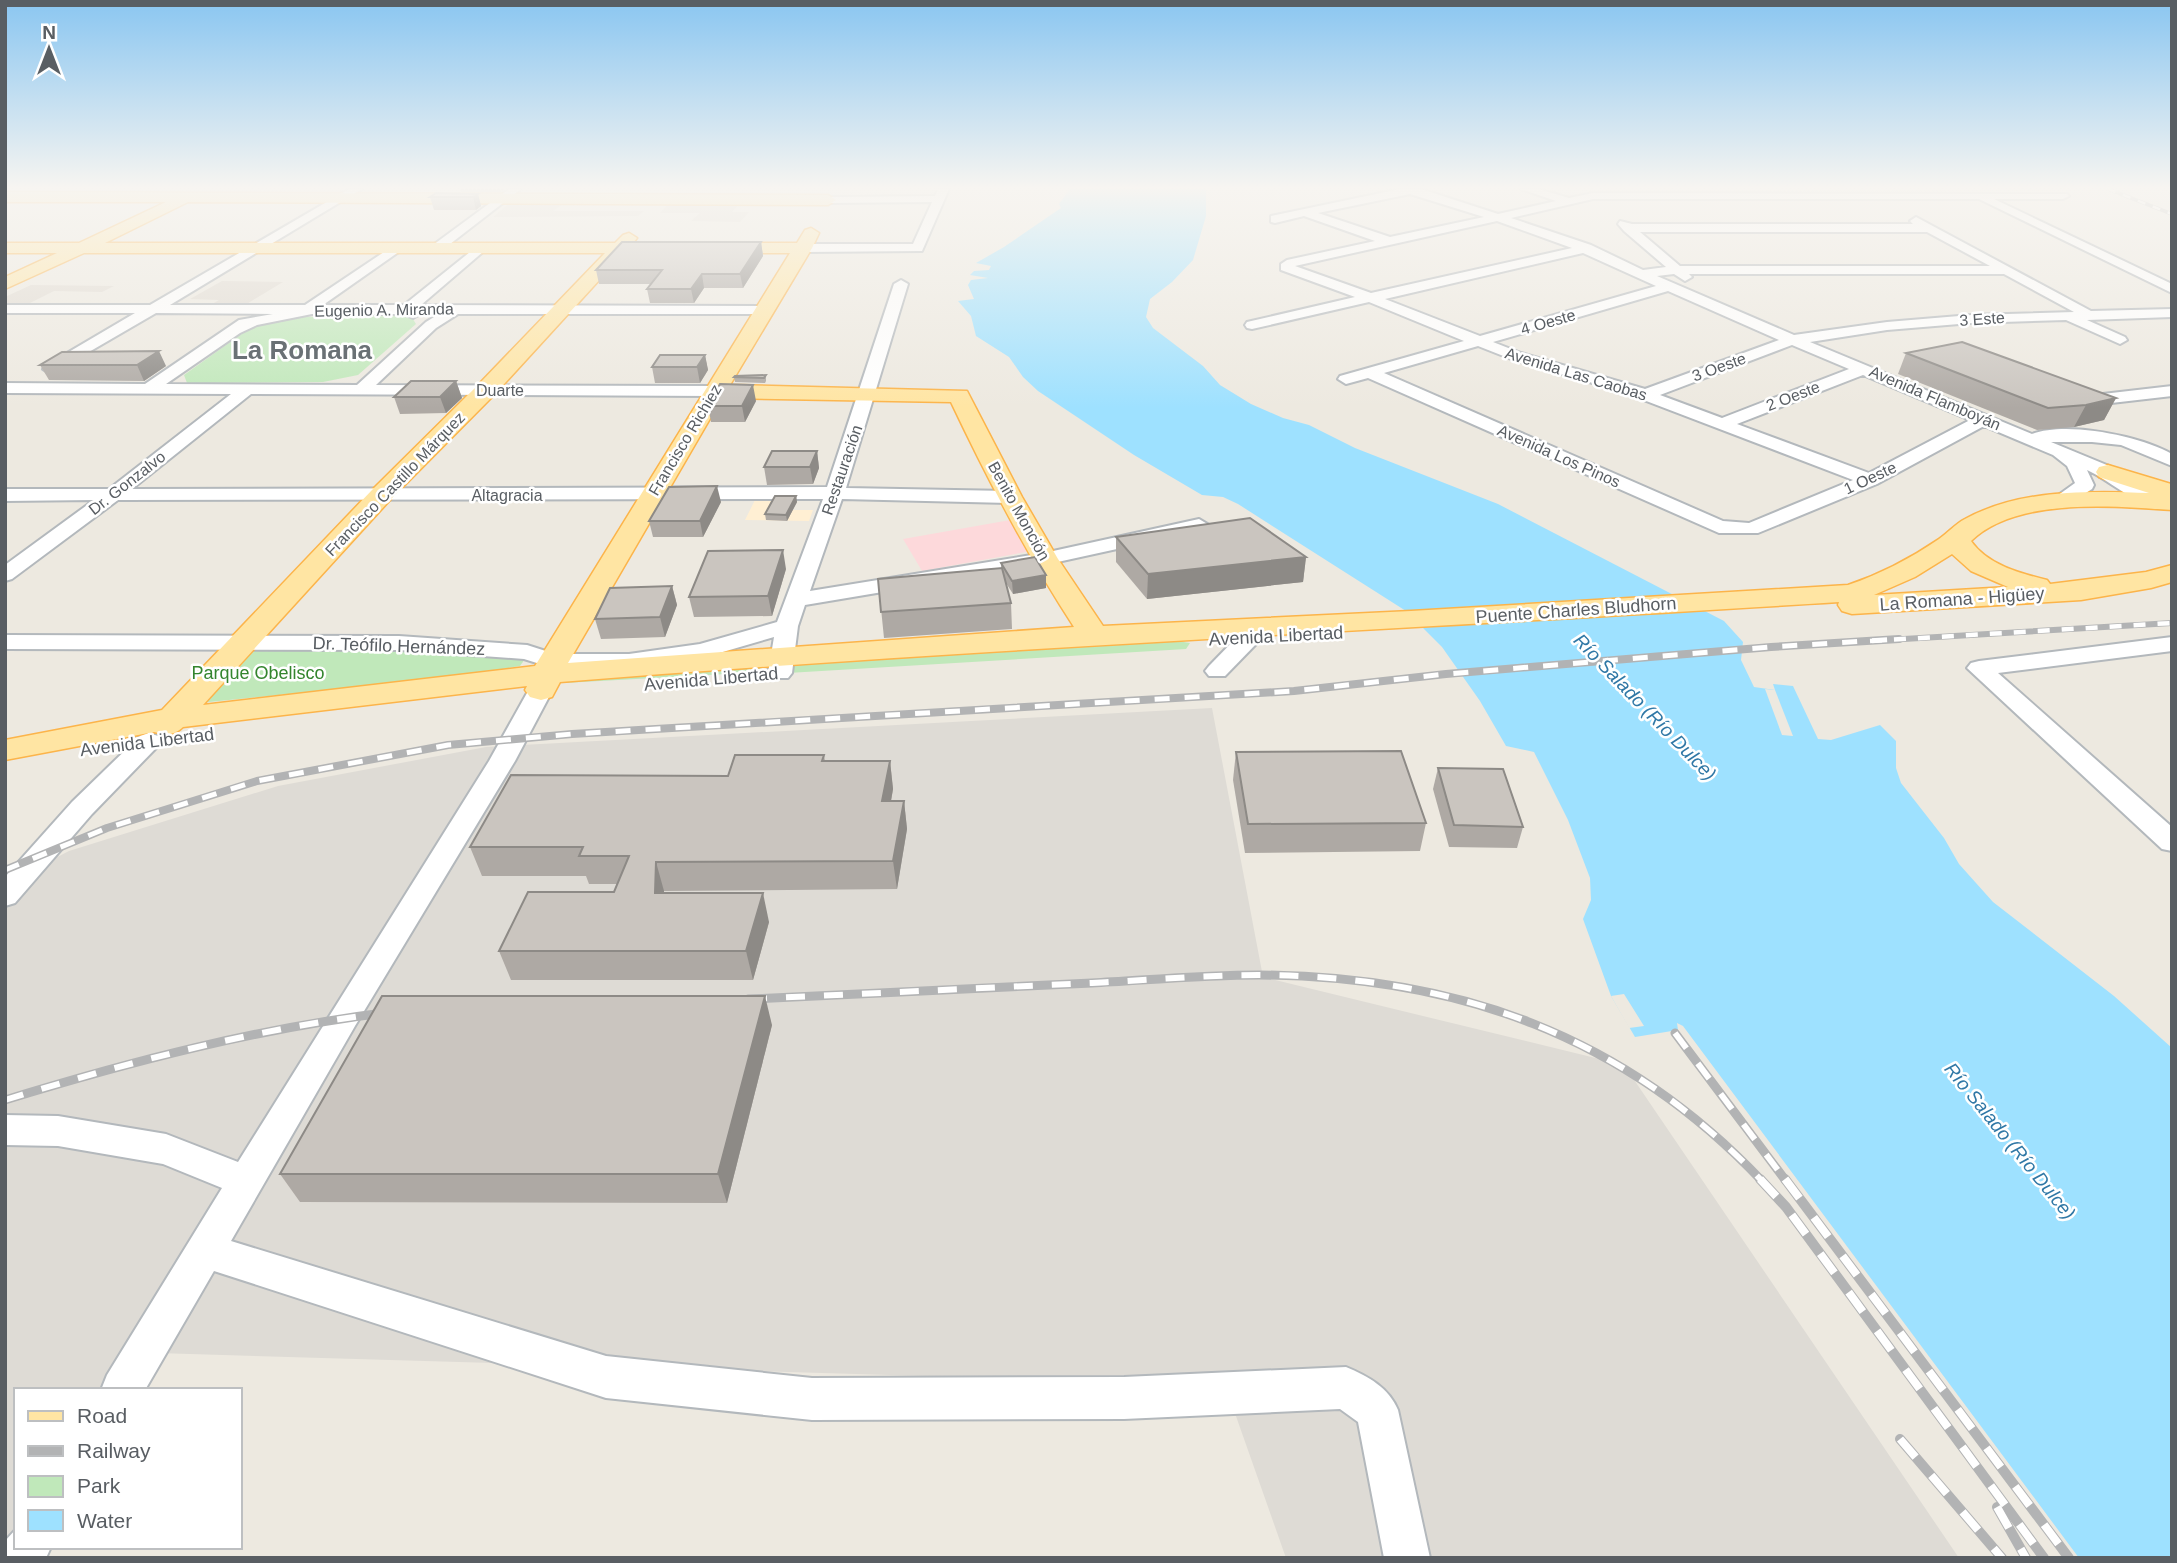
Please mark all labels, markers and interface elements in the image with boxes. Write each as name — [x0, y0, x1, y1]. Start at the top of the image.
north arrow — [14, 14, 84, 84]
text: N — [42, 22, 56, 43]
street label: Eugenio A. Miranda — [314, 300, 454, 320]
street label: 4 Oeste — [1519, 306, 1577, 338]
street label: 3 Este — [1959, 309, 2005, 329]
district label: La Romana — [232, 335, 373, 365]
street label: Avenida Las Caobas — [1503, 344, 1649, 404]
street label: 3 Oeste — [1690, 349, 1748, 385]
street label: Avenida Flamboyán — [1867, 363, 2003, 433]
street label: 2 Oeste — [1764, 378, 1822, 414]
street label: Duarte — [476, 382, 524, 399]
street label: Francisco Richiez — [645, 382, 725, 498]
street label: Francisco Castillo Márquez — [322, 409, 468, 559]
street label: Avenida Los Pinos — [1495, 421, 1623, 491]
street label: Restauración — [819, 423, 865, 517]
street label: Dr. Gonzalvo — [85, 448, 169, 518]
street label: 1 Oeste — [1841, 458, 1899, 498]
street label: Benito Monción — [985, 459, 1053, 563]
street label: Altagracia — [471, 487, 543, 504]
street label: La Romana - Higüey — [1879, 583, 2045, 615]
street label: Puente Charles Bludhorn — [1475, 593, 1677, 627]
street label: Avenida Libertad — [1208, 622, 1344, 650]
water label: Río Salado (Río Dulce) — [1570, 629, 1720, 785]
street label: Dr. Teófilo Hernández — [312, 633, 486, 659]
park label: Parque Obelisco — [191, 663, 325, 683]
street label: Avenida Libertad — [643, 663, 779, 695]
street label: Avenida Libertad — [79, 724, 215, 760]
water label: Río Salado (Río Dulce) — [1940, 1058, 2080, 1224]
legend — [14, 1388, 242, 1549]
text: Road — [77, 1404, 127, 1427]
text: Railway — [77, 1439, 151, 1462]
text: Park — [77, 1474, 121, 1497]
text: Water — [77, 1509, 132, 1532]

